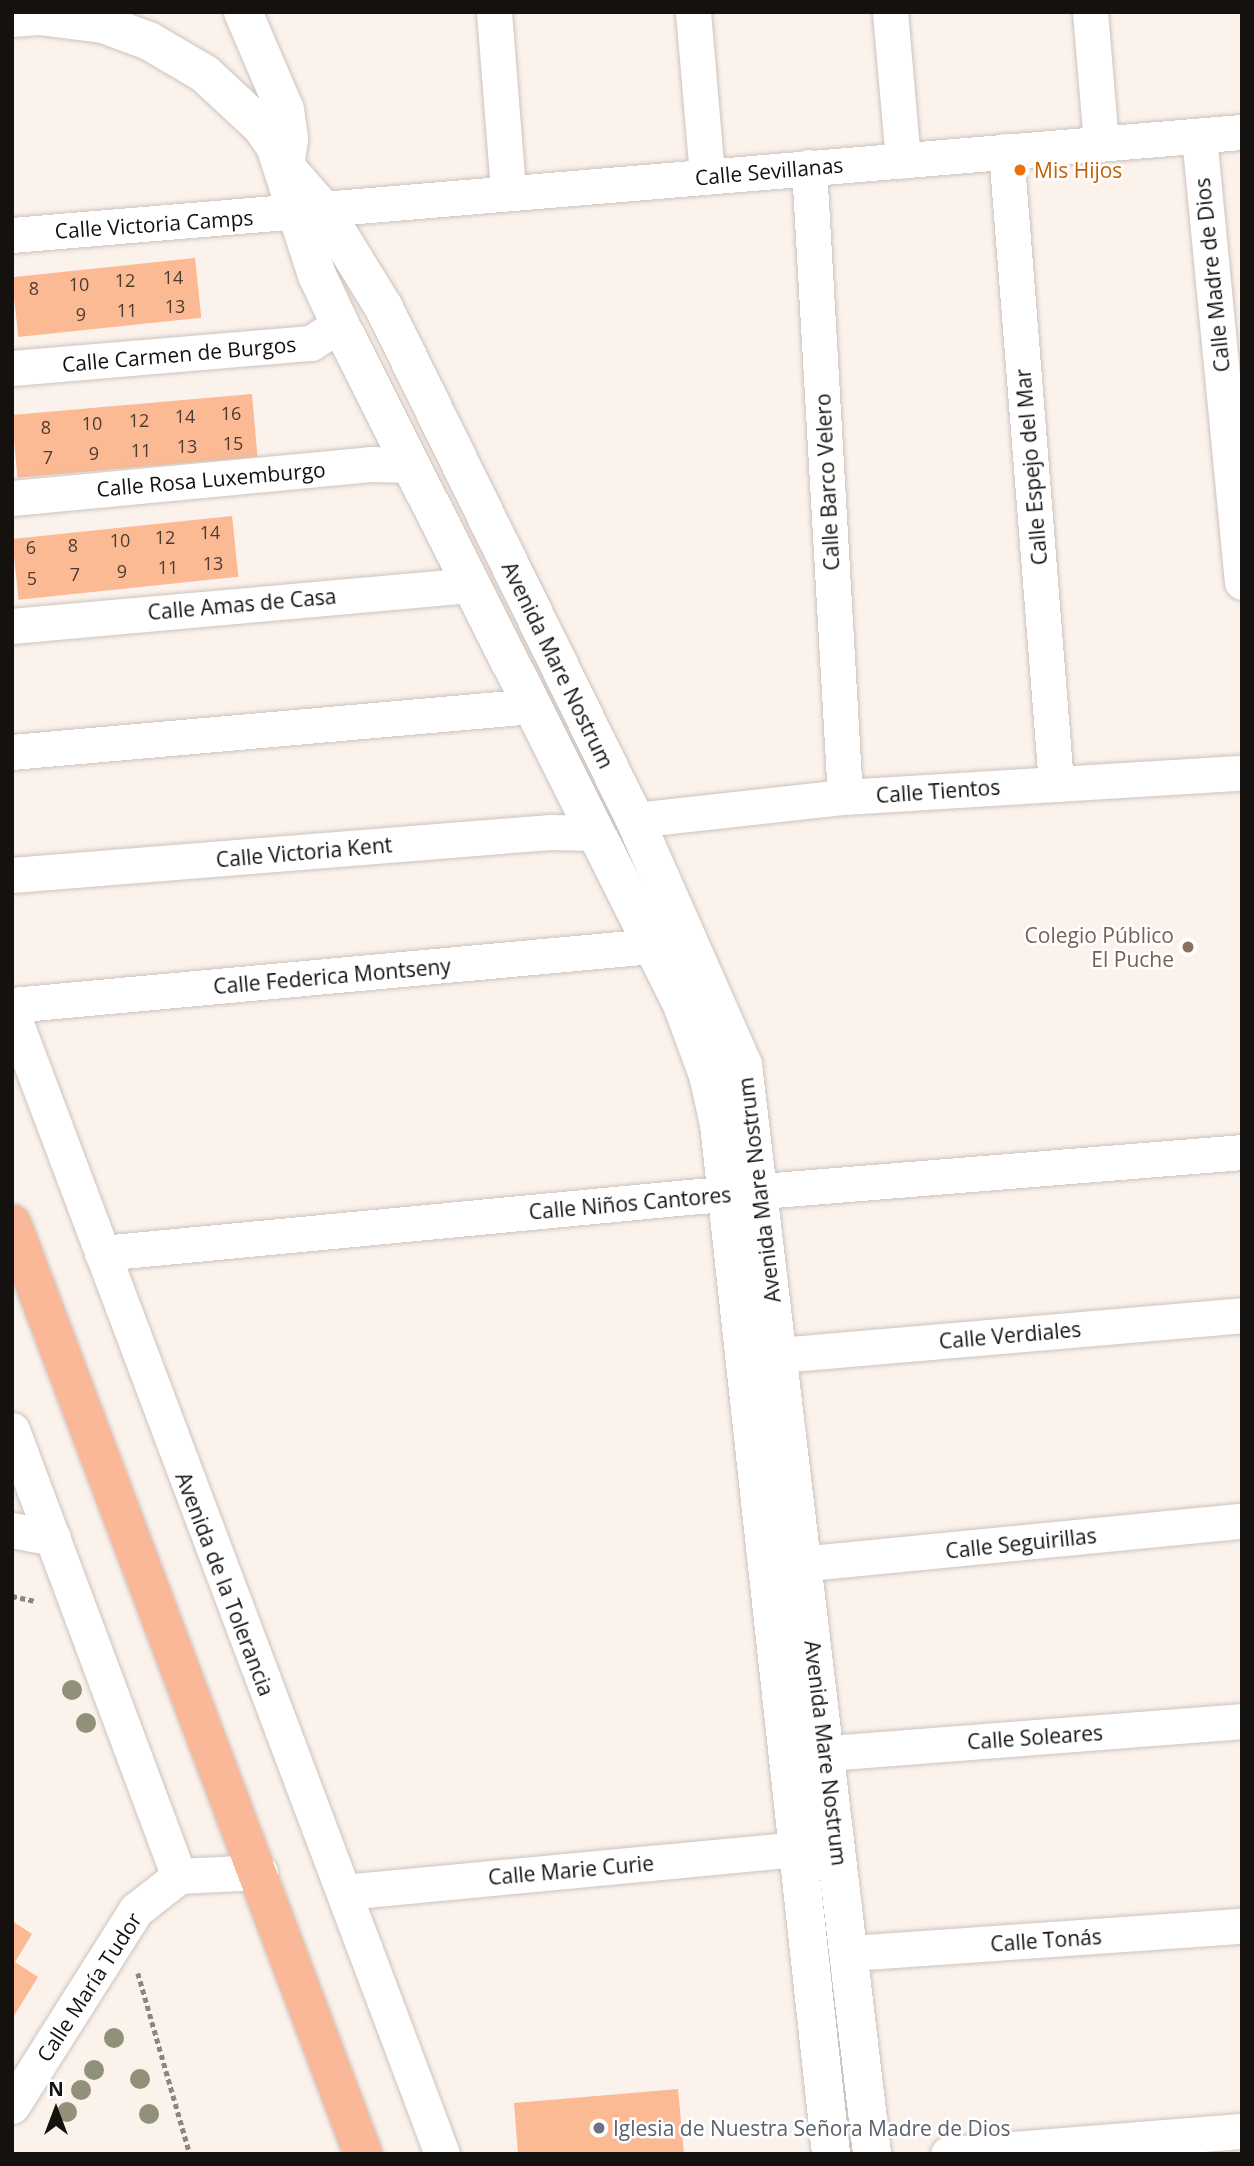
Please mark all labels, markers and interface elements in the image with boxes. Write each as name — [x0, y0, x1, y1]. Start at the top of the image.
street label: Calle Sevillanas — [694, 152, 844, 190]
place label: Mis Hijos — [1034, 157, 1122, 183]
marker: Mis Hijos — [1012, 162, 1028, 178]
street label: Calle Madre de Dios — [1189, 177, 1235, 373]
street label: Calle Victoria Camps — [54, 204, 254, 244]
house number: 14 — [163, 266, 183, 288]
house number: 12 — [115, 269, 135, 291]
house number: 10 — [69, 273, 89, 295]
house number: 8 — [29, 277, 39, 299]
house number: 13 — [165, 295, 185, 317]
house number: 11 — [117, 299, 137, 321]
house number: 9 — [76, 303, 86, 325]
street label: Calle Carmen de Burgos — [61, 331, 297, 377]
street label: Calle Espejo del Mar — [1010, 368, 1052, 566]
street label: Calle Barco Velero — [810, 393, 844, 571]
house number: 16 — [221, 402, 241, 424]
house number: 14 — [175, 405, 195, 427]
house number: 12 — [129, 409, 149, 431]
house number: 10 — [82, 412, 102, 434]
house number: 8 — [41, 416, 51, 438]
house number: 15 — [223, 432, 243, 454]
house number: 13 — [177, 435, 197, 457]
house number: 11 — [131, 439, 151, 461]
house number: 9 — [89, 442, 99, 464]
house number: 7 — [43, 446, 53, 468]
street label: Calle Rosa Luxemburgo — [95, 456, 327, 502]
house number: 14 — [200, 521, 220, 543]
house number: 12 — [155, 526, 175, 548]
house number: 10 — [110, 529, 130, 551]
house number: 8 — [68, 534, 78, 556]
house number: 6 — [26, 536, 36, 558]
house number: 13 — [203, 552, 223, 574]
house number: 11 — [158, 556, 178, 578]
street label: Avenida Mare Nostrum — [497, 557, 619, 773]
house number: 9 — [117, 560, 127, 582]
house number: 7 — [70, 563, 80, 585]
house number: 5 — [27, 567, 37, 589]
street label: Calle Amas de Casa — [147, 583, 337, 625]
street label: Calle Tientos — [875, 774, 1001, 808]
street label: Calle Victoria Kent — [215, 832, 393, 872]
place label: Colegio Público El Puche — [1025, 922, 1174, 972]
marker: Colegio Público El Puche — [1180, 939, 1196, 955]
street label: Calle Federica Montseny — [212, 953, 452, 999]
street label: Avenida Mare Nostrum — [733, 1076, 785, 1304]
street label: Calle Niños Cantores — [528, 1182, 732, 1224]
street label: Calle Verdiales — [938, 1316, 1082, 1354]
street label: Avenida de la Tolerancia — [171, 1469, 279, 1699]
street label: Calle Seguirillas — [944, 1523, 1098, 1563]
street label: Avenida Mare Nostrum — [800, 1639, 852, 1867]
street label: Calle Soleares — [966, 1720, 1104, 1754]
street label: Calle Marie Curie — [487, 1850, 655, 1890]
street label: Calle María Tudor — [31, 1908, 147, 2066]
street label: Calle Tonás — [990, 1924, 1102, 1956]
north arrow — [21, 2075, 91, 2145]
text: N — [48, 2076, 64, 2102]
place label: Iglesia de Nuestra Señora Madre de Dios — [613, 2115, 1011, 2141]
marker: Iglesia de Nuestra Señora Madre de Dios — [591, 2120, 607, 2136]

